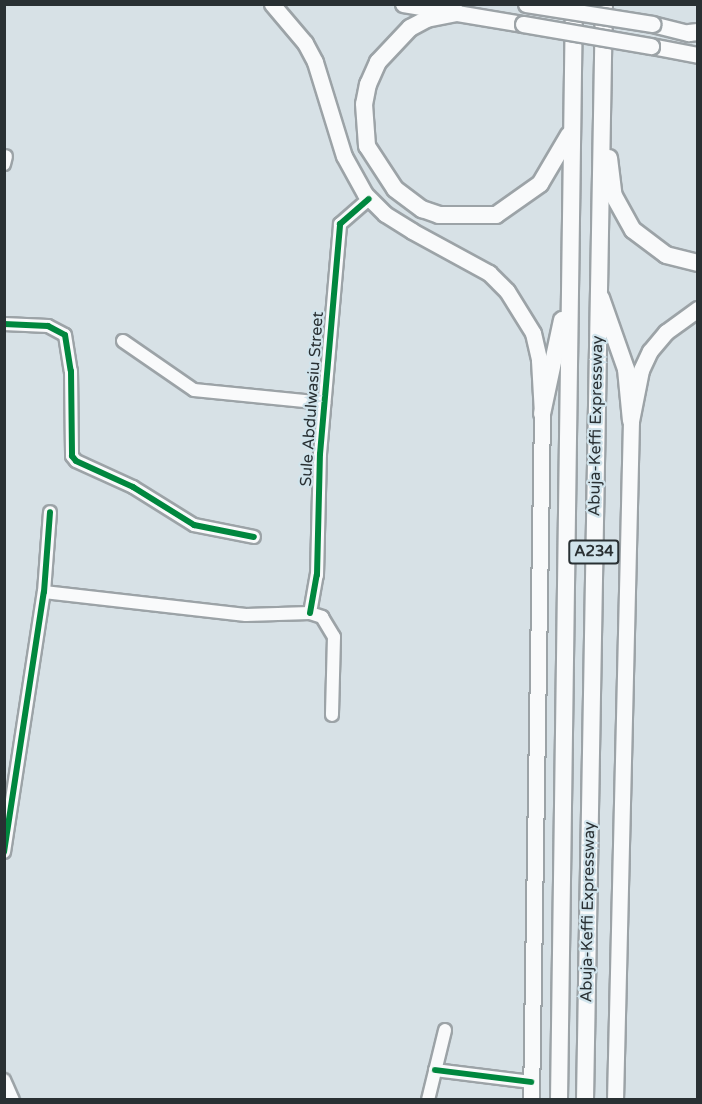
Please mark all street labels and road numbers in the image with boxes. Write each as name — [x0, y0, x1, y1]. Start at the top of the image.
street label: Sule Abdulwasiu Street — [296, 311, 328, 487]
street label: Abuja-Keffi Expressway — [585, 335, 607, 517]
road number: A234 — [567, 540, 621, 564]
street label: Abuja-Keffi Expressway — [577, 821, 599, 1003]

